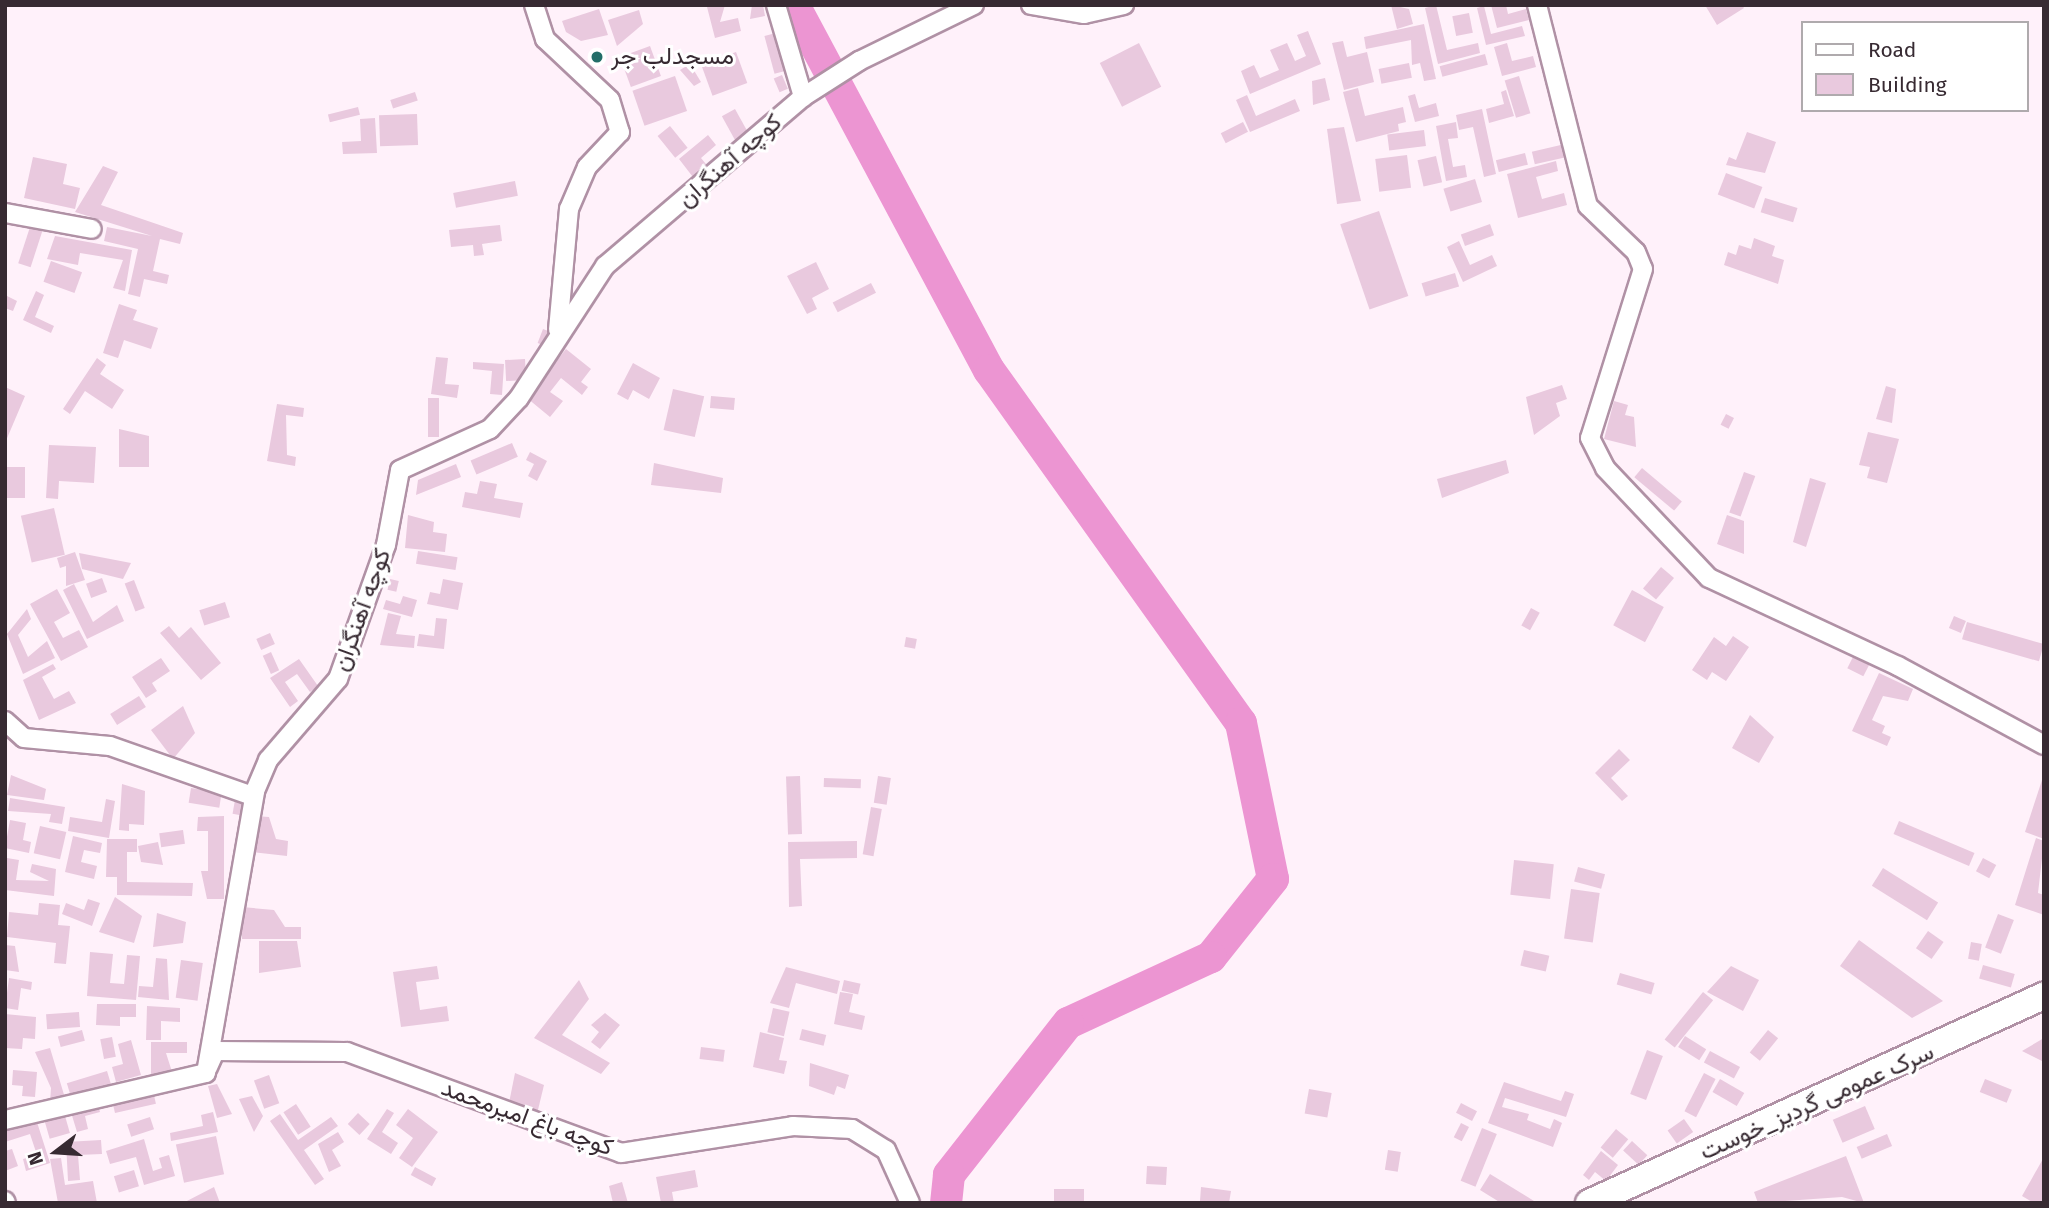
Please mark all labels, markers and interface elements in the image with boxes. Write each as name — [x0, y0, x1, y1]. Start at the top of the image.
legend — [1800, 21, 2028, 112]
text: Road — [1868, 37, 1916, 63]
place label: مسجدلب جر — [611, 43, 734, 71]
marker: مسجدلب جر — [589, 49, 605, 65]
text: Building — [1868, 72, 1947, 98]
street label: کوچه آهنگران — [672, 108, 788, 214]
street label: کوچه آهنگران — [327, 545, 397, 675]
street label: سرک عمومی گردیز_خوست — [1696, 1037, 1938, 1167]
street label: کوچه باغ امیرمحمد — [437, 1074, 617, 1162]
north arrow — [21, 1117, 91, 1187]
text: N — [23, 1149, 48, 1168]

